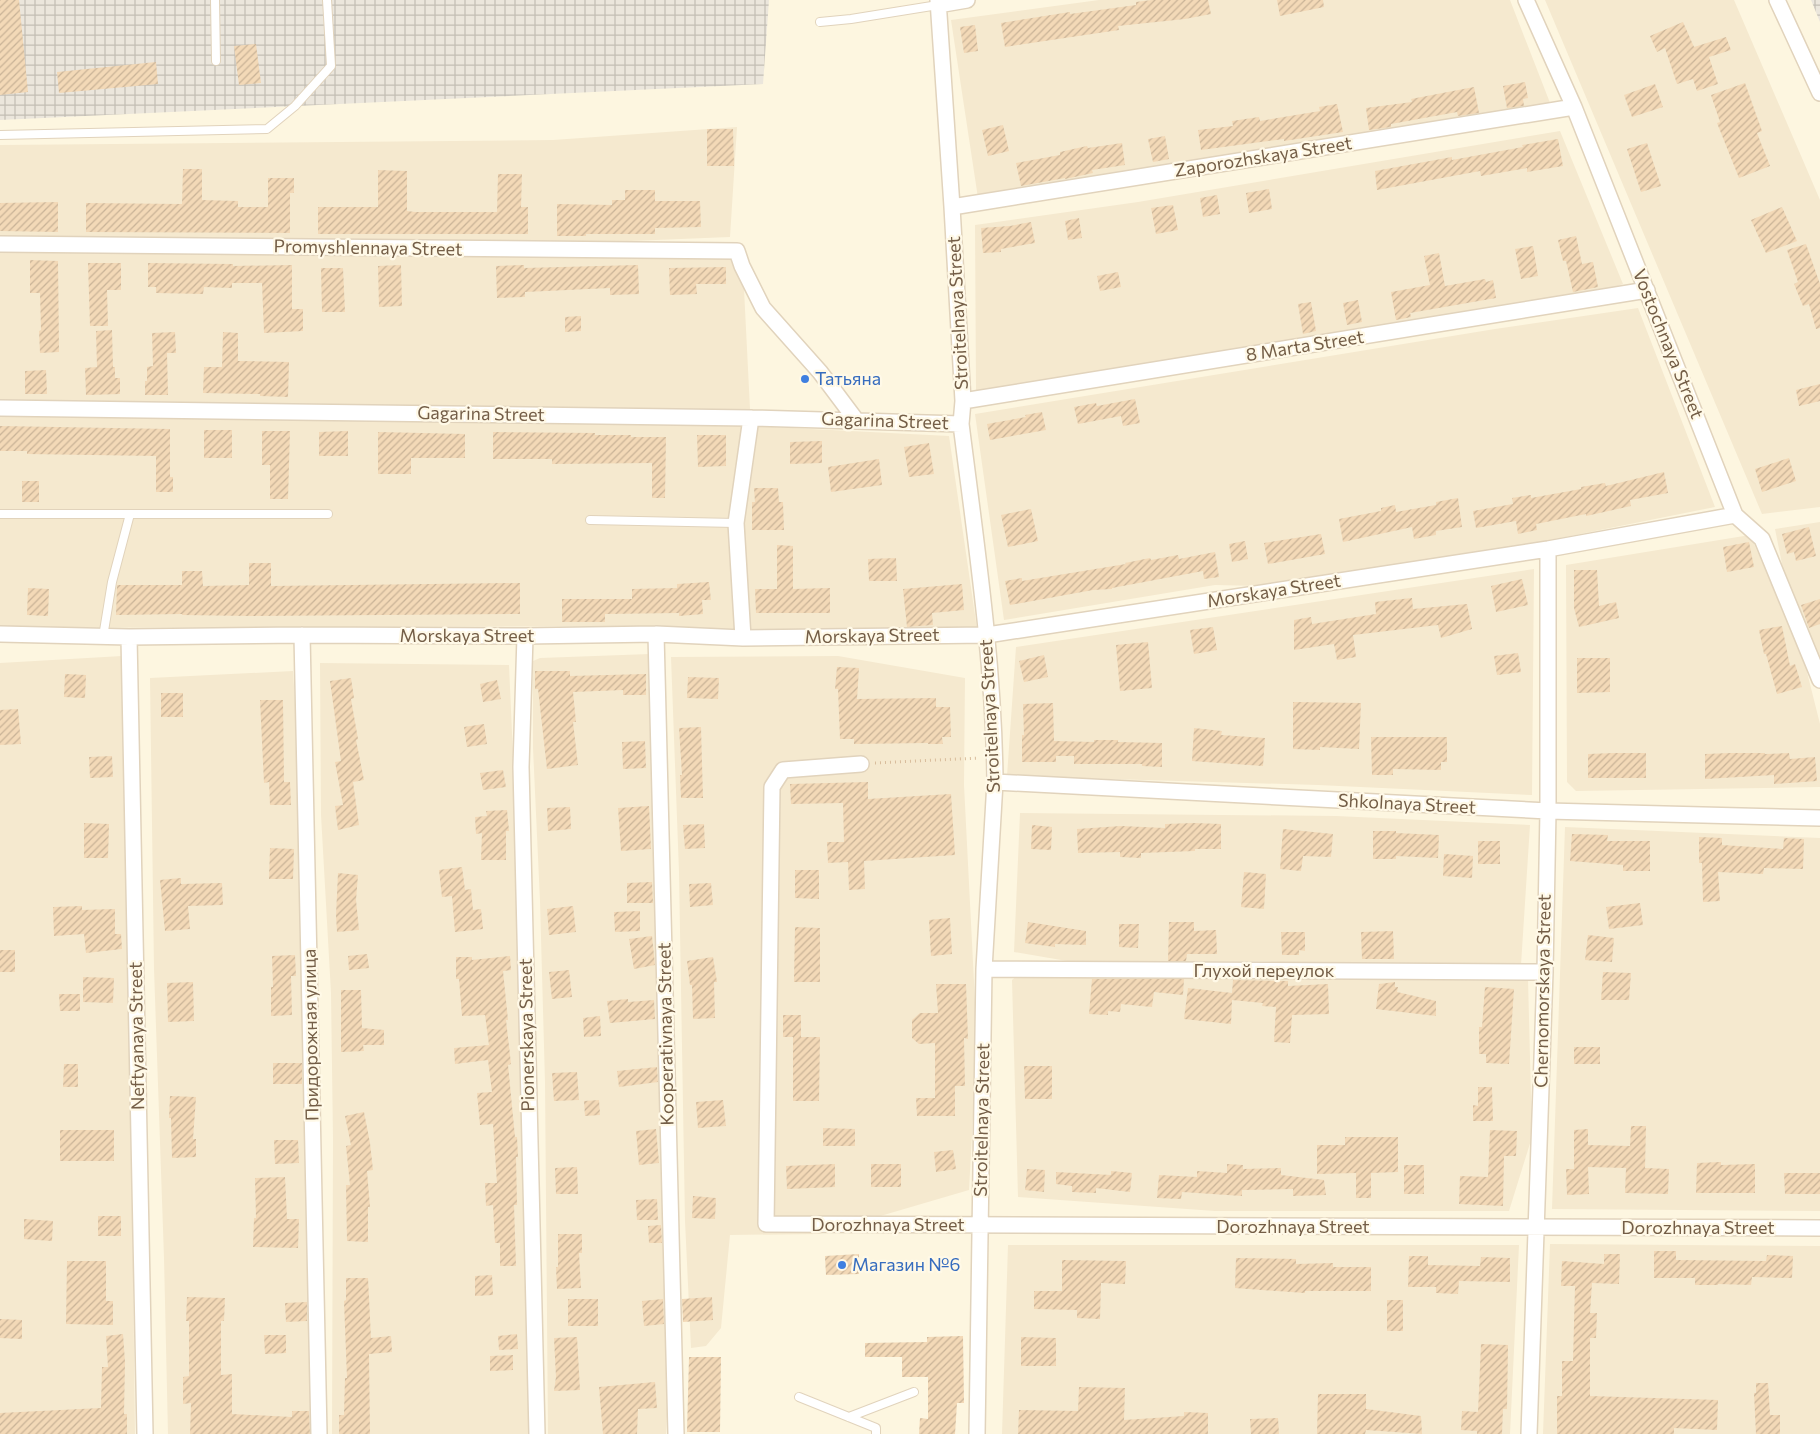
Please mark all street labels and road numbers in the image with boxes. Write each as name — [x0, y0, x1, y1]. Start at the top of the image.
street label: Zaporozhskaya Street — [1172, 131, 1353, 181]
street label: Promyshlennaya Street — [273, 234, 463, 260]
street label: Stroitelnaya Street — [942, 236, 972, 390]
street label: Vostochnaya Street — [1629, 266, 1709, 422]
street label: 8 Marta Street — [1244, 325, 1365, 365]
street label: Gagarina Street — [417, 401, 545, 425]
street label: Gagarina Street — [821, 407, 949, 433]
street label: Morskaya Street — [1206, 569, 1342, 611]
street label: Morskaya Street — [804, 623, 940, 647]
street label: Morskaya Street — [400, 624, 534, 646]
street label: Stroitelnaya Street — [974, 639, 1004, 793]
street label: Shkolnaya Street — [1338, 788, 1477, 818]
street label: Chernomorskaya Street — [1529, 894, 1555, 1088]
street label: Kooperativnaya Street — [652, 942, 678, 1126]
street label: Придорожная улица — [297, 949, 323, 1121]
street label: Pionerskaya Street — [514, 958, 538, 1112]
street label: Глухой переулок — [1194, 959, 1335, 981]
street label: Neftyanaya Street — [124, 962, 148, 1110]
street label: Stroitelnaya Street — [969, 1043, 993, 1197]
street label: Dorozhnaya Street — [811, 1213, 965, 1235]
street label: Dorozhnaya Street — [1216, 1215, 1370, 1237]
street label: Dorozhnaya Street — [1621, 1216, 1775, 1238]

